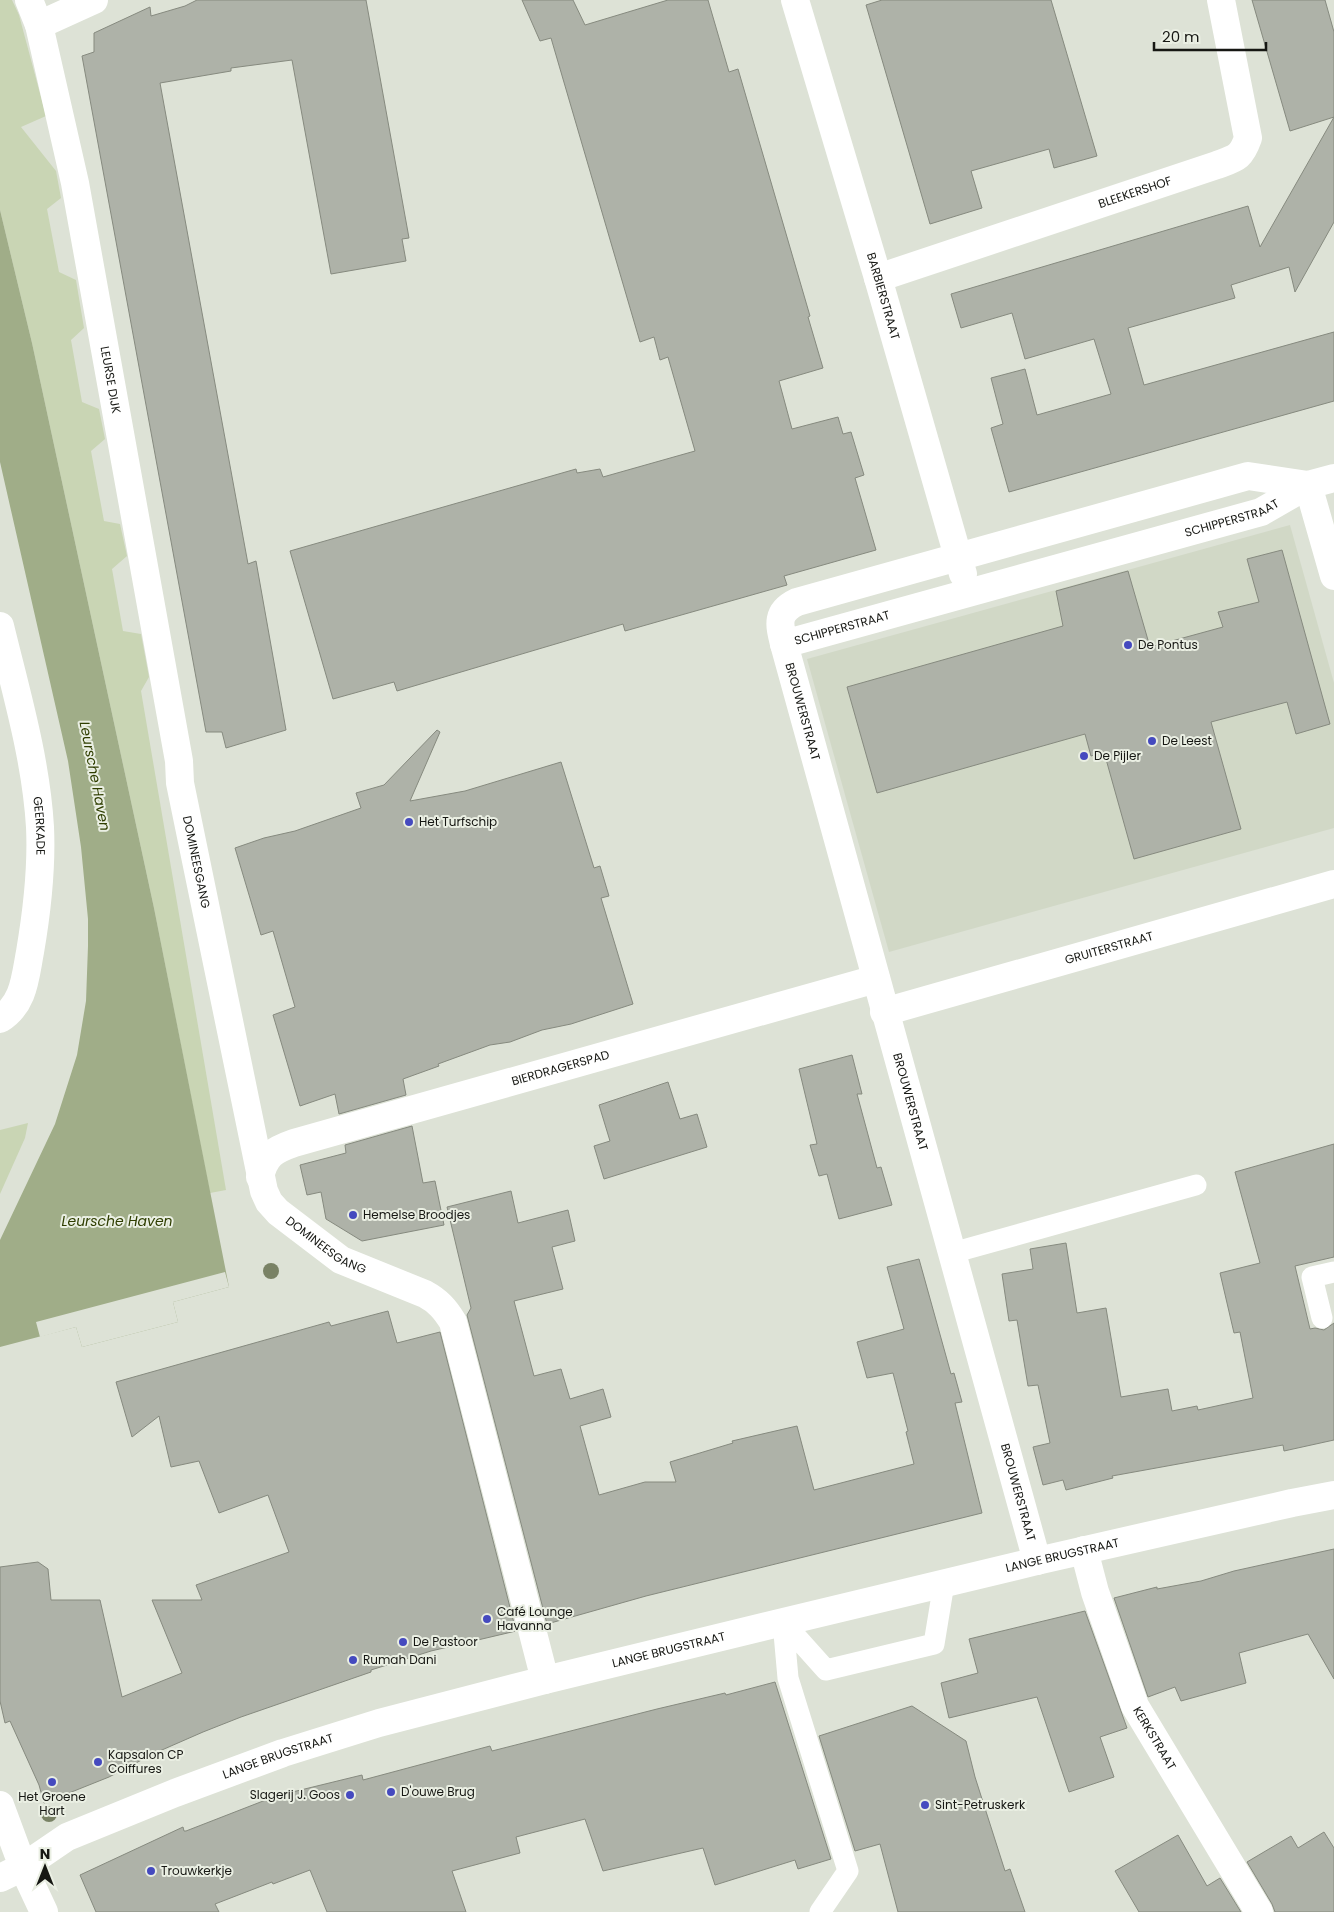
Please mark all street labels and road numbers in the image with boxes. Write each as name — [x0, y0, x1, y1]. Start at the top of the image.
street label: BLEEKERSHOF — [1096, 172, 1174, 212]
street label: BARBIERSTRAAT — [863, 250, 904, 342]
street label: LEURSE DIJK — [97, 345, 125, 415]
street label: SCHIPPERSTRAAT — [1183, 494, 1282, 541]
street label: SCHIPPERSTRAAT — [792, 606, 892, 649]
street label: BROUWERSTRAAT — [781, 660, 825, 763]
street label: GEERKADE — [29, 795, 49, 855]
street label: DOMINEESGANG — [179, 814, 215, 910]
street label: GRUITERSTRAAT — [1063, 927, 1156, 968]
street label: BIERDRAGERSPAD — [509, 1046, 611, 1089]
street label: BROUWERSTRAAT — [889, 1051, 933, 1153]
street label: DOMINEESGANG — [282, 1212, 369, 1277]
street label: BROUWERSTRAAT — [997, 1441, 1040, 1544]
street label: LANGE BRUGSTRAAT — [1004, 1533, 1121, 1576]
street label: LANGE BRUGSTRAAT — [610, 1627, 727, 1671]
street label: KERKSTRAAT — [1129, 1703, 1181, 1773]
street label: LANGE BRUGSTRAAT — [220, 1729, 336, 1783]

